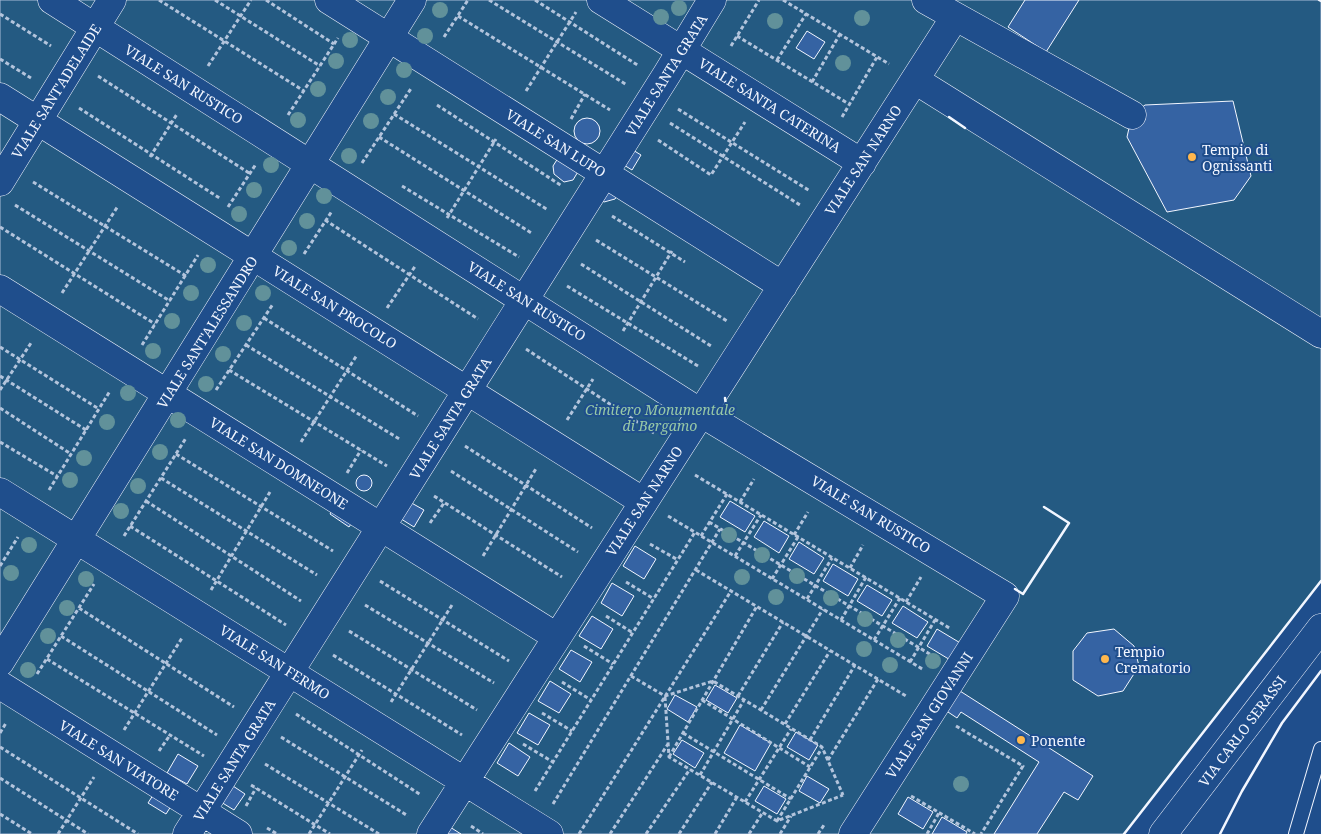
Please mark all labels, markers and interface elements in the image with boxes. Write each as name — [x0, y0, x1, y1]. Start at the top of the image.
street label: VIALE SANTA GRATA — [621, 10, 711, 140]
street label: VIALE SANT'ADELAIDE — [7, 20, 105, 162]
street label: VIALE SAN RUSTICO — [121, 40, 247, 128]
street label: VIALE SANTA CATERINA — [695, 53, 845, 157]
street label: VIALE SAN NARNO — [820, 101, 906, 219]
street label: VIALE SAN LUPO — [502, 105, 610, 181]
place label: Tempio di Ognissanti — [1202, 140, 1273, 175]
marker: Tempio di Ognissanti — [1186, 151, 1198, 163]
street label: VIALE SANT'ALESSANDRO — [152, 252, 262, 412]
street label: VIALE SAN RUSTICO — [464, 257, 590, 345]
street label: VIALE SAN PROCOLO — [269, 261, 401, 353]
street label: VIALE SANTA GRATA — [405, 353, 495, 483]
park label: Cimitero Monumentale di Bergamo — [585, 400, 735, 435]
street label: VIALE SAN DOMNEONE — [206, 413, 352, 514]
street label: VIALE SAN NARNO — [601, 442, 687, 560]
street label: VIALE SAN RUSTICO — [808, 471, 934, 557]
street label: VIALE SAN FERMO — [216, 620, 334, 704]
place label: Tempio Crematorio — [1115, 642, 1191, 677]
street label: VIALE SAN GIOVANNI — [881, 648, 977, 782]
marker: Tempio Crematorio — [1099, 653, 1111, 665]
street label: VIA CARLO SERASSI — [1194, 672, 1290, 790]
street label: VIALE SANTA GRATA — [189, 695, 279, 825]
street label: VIALE SAN VIATORE — [56, 716, 182, 805]
place label: Ponente — [1031, 731, 1086, 750]
marker: Ponente — [1015, 734, 1027, 746]

